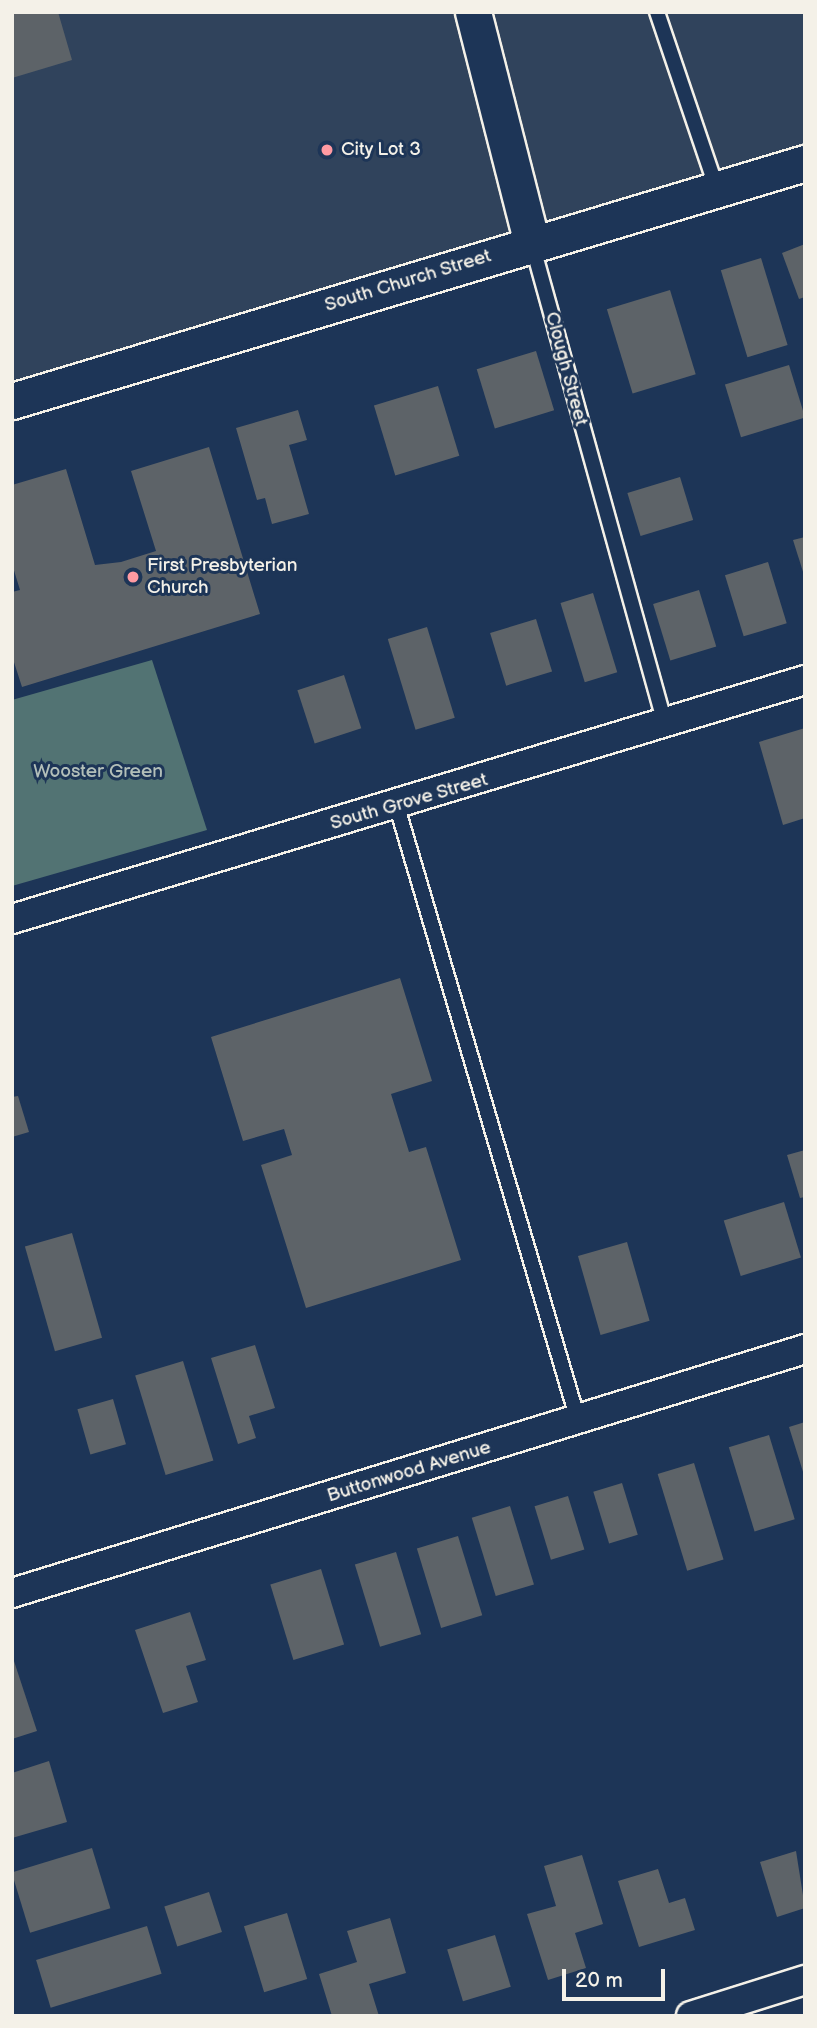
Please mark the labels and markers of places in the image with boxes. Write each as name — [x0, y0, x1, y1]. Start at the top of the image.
place label: City Lot 3 — [341, 139, 422, 161]
marker: City Lot 3 — [319, 142, 335, 158]
place label: First Presbyterian Church — [147, 555, 297, 599]
marker: First Presbyterian Church — [125, 569, 141, 585]

